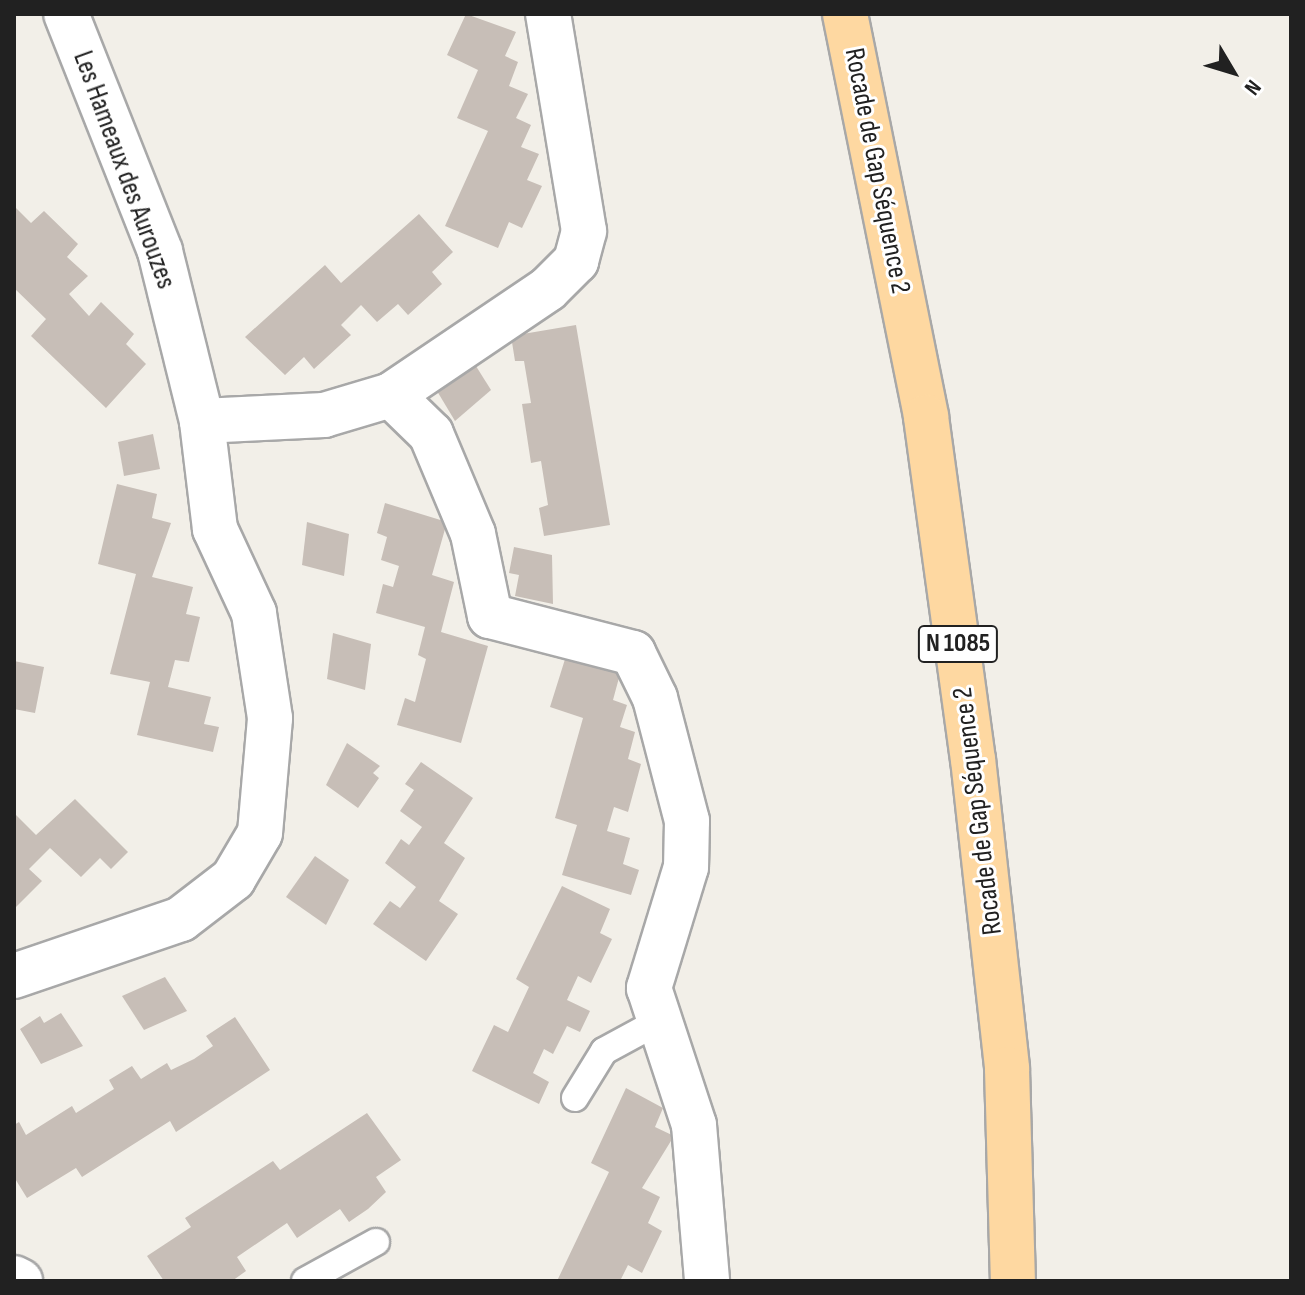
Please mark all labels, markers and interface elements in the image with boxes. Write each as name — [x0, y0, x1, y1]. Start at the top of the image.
north arrow — [1193, 32, 1273, 112]
street label: Rocade de Gap Séquence 2 — [837, 45, 917, 297]
street label: Les Hameaux des Aurouzes — [65, 47, 183, 293]
text: N — [1238, 74, 1267, 100]
road number: N 1085 — [916, 622, 1000, 666]
street label: Rocade de Gap Séquence 2 — [946, 685, 1010, 937]

